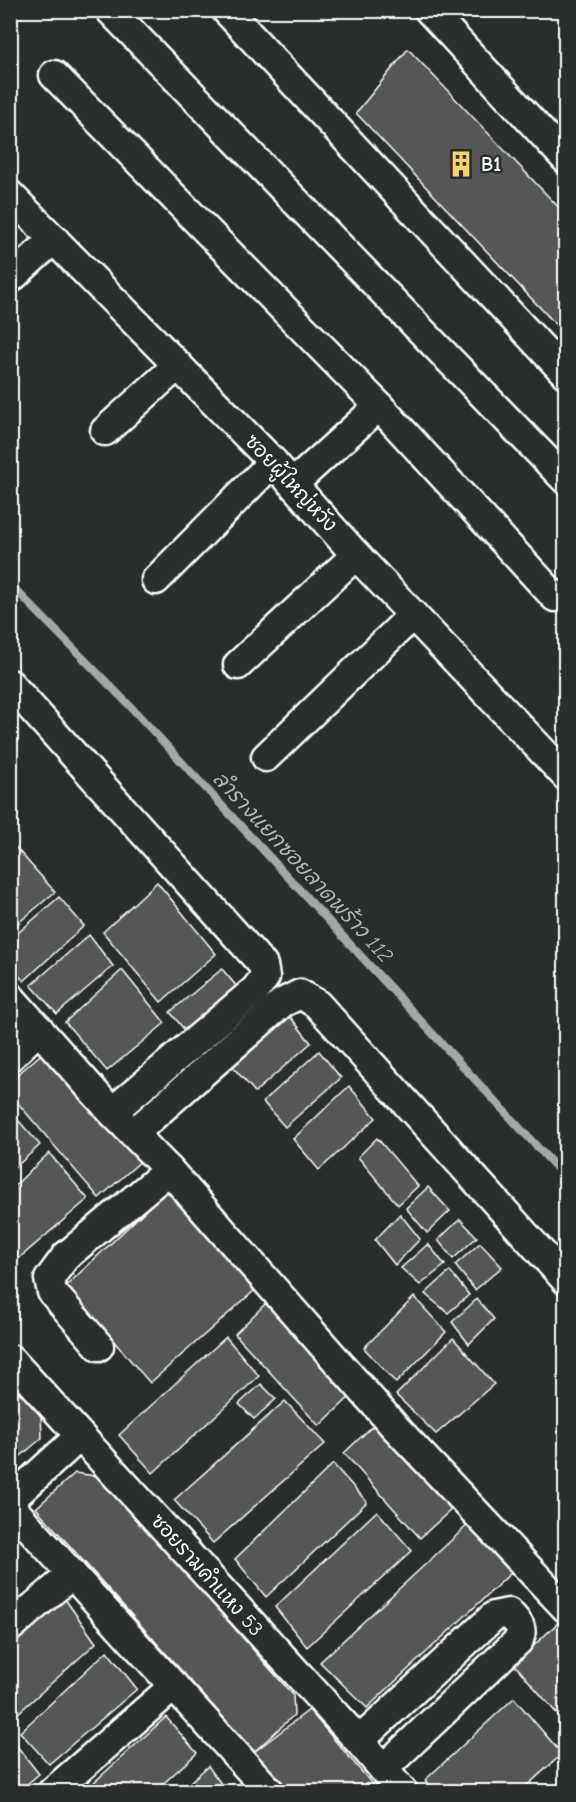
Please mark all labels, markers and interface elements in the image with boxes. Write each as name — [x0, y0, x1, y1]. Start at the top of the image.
building icon: B1 — [446, 149, 476, 179]
place label: B1 — [481, 153, 501, 176]
street label: ซอยผู้ใหญ่หวัง — [237, 428, 343, 539]
water label: ลำรางแยกซอยลาดพร้าว 112 — [208, 766, 399, 968]
street label: ซอยรามคำแหง 53 — [146, 1508, 269, 1641]

